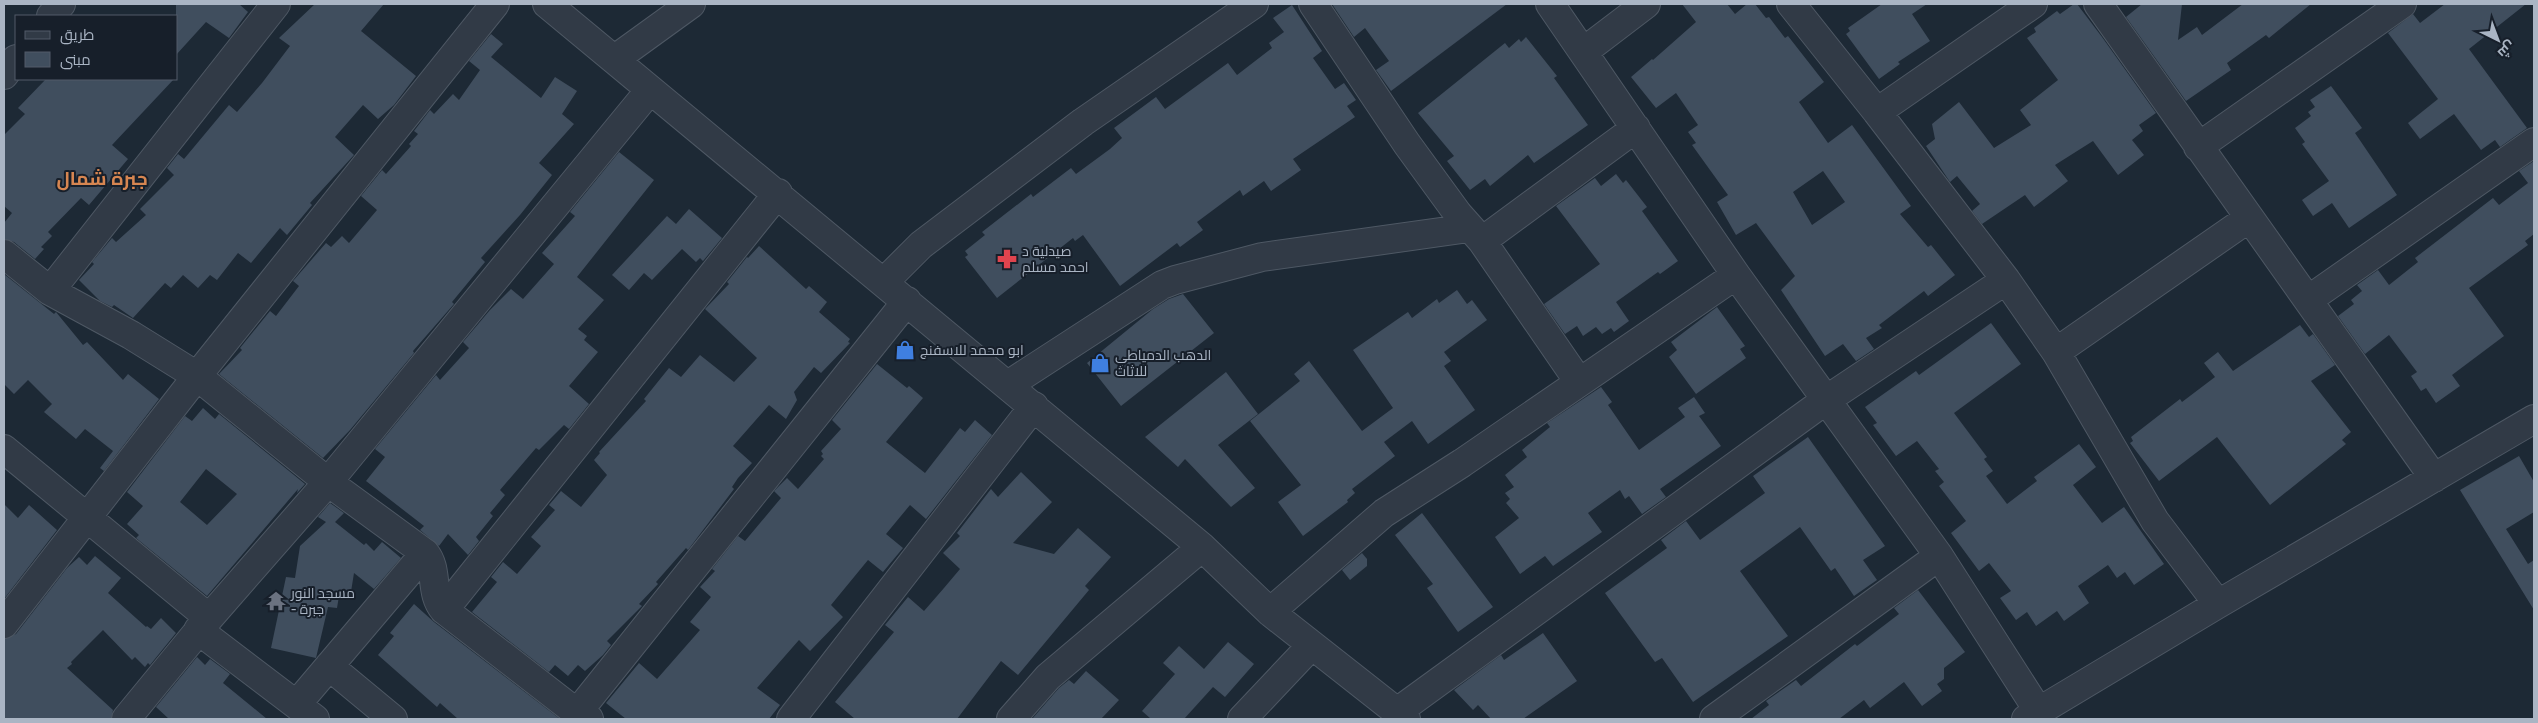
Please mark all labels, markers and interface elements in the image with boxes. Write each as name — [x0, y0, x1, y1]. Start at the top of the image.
legend — [15, 15, 178, 80]
north arrow — [2473, 15, 2523, 65]
text: طريق — [60, 25, 94, 45]
text: ش — [2494, 37, 2519, 62]
text: مبنى — [60, 50, 91, 70]
district label: جبرة شمال — [56, 166, 148, 191]
place label: صيدلية د احمد مسلم — [1022, 242, 1089, 277]
pharmacy icon: صيدلية د احمد مسلم — [996, 248, 1018, 270]
shop icon: ابو محمد للاسفنج — [894, 339, 916, 361]
place label: ابو محمد للاسفنج — [920, 341, 1024, 359]
place label: الدهب الدمياطي للاثاث — [1115, 346, 1211, 379]
shop icon: الدهب الدمياطي للاثاث — [1089, 352, 1111, 374]
place label: مسجد النور - جبرة — [290, 584, 355, 617]
temple icon: مسجد النور - جبرة — [265, 590, 287, 612]

